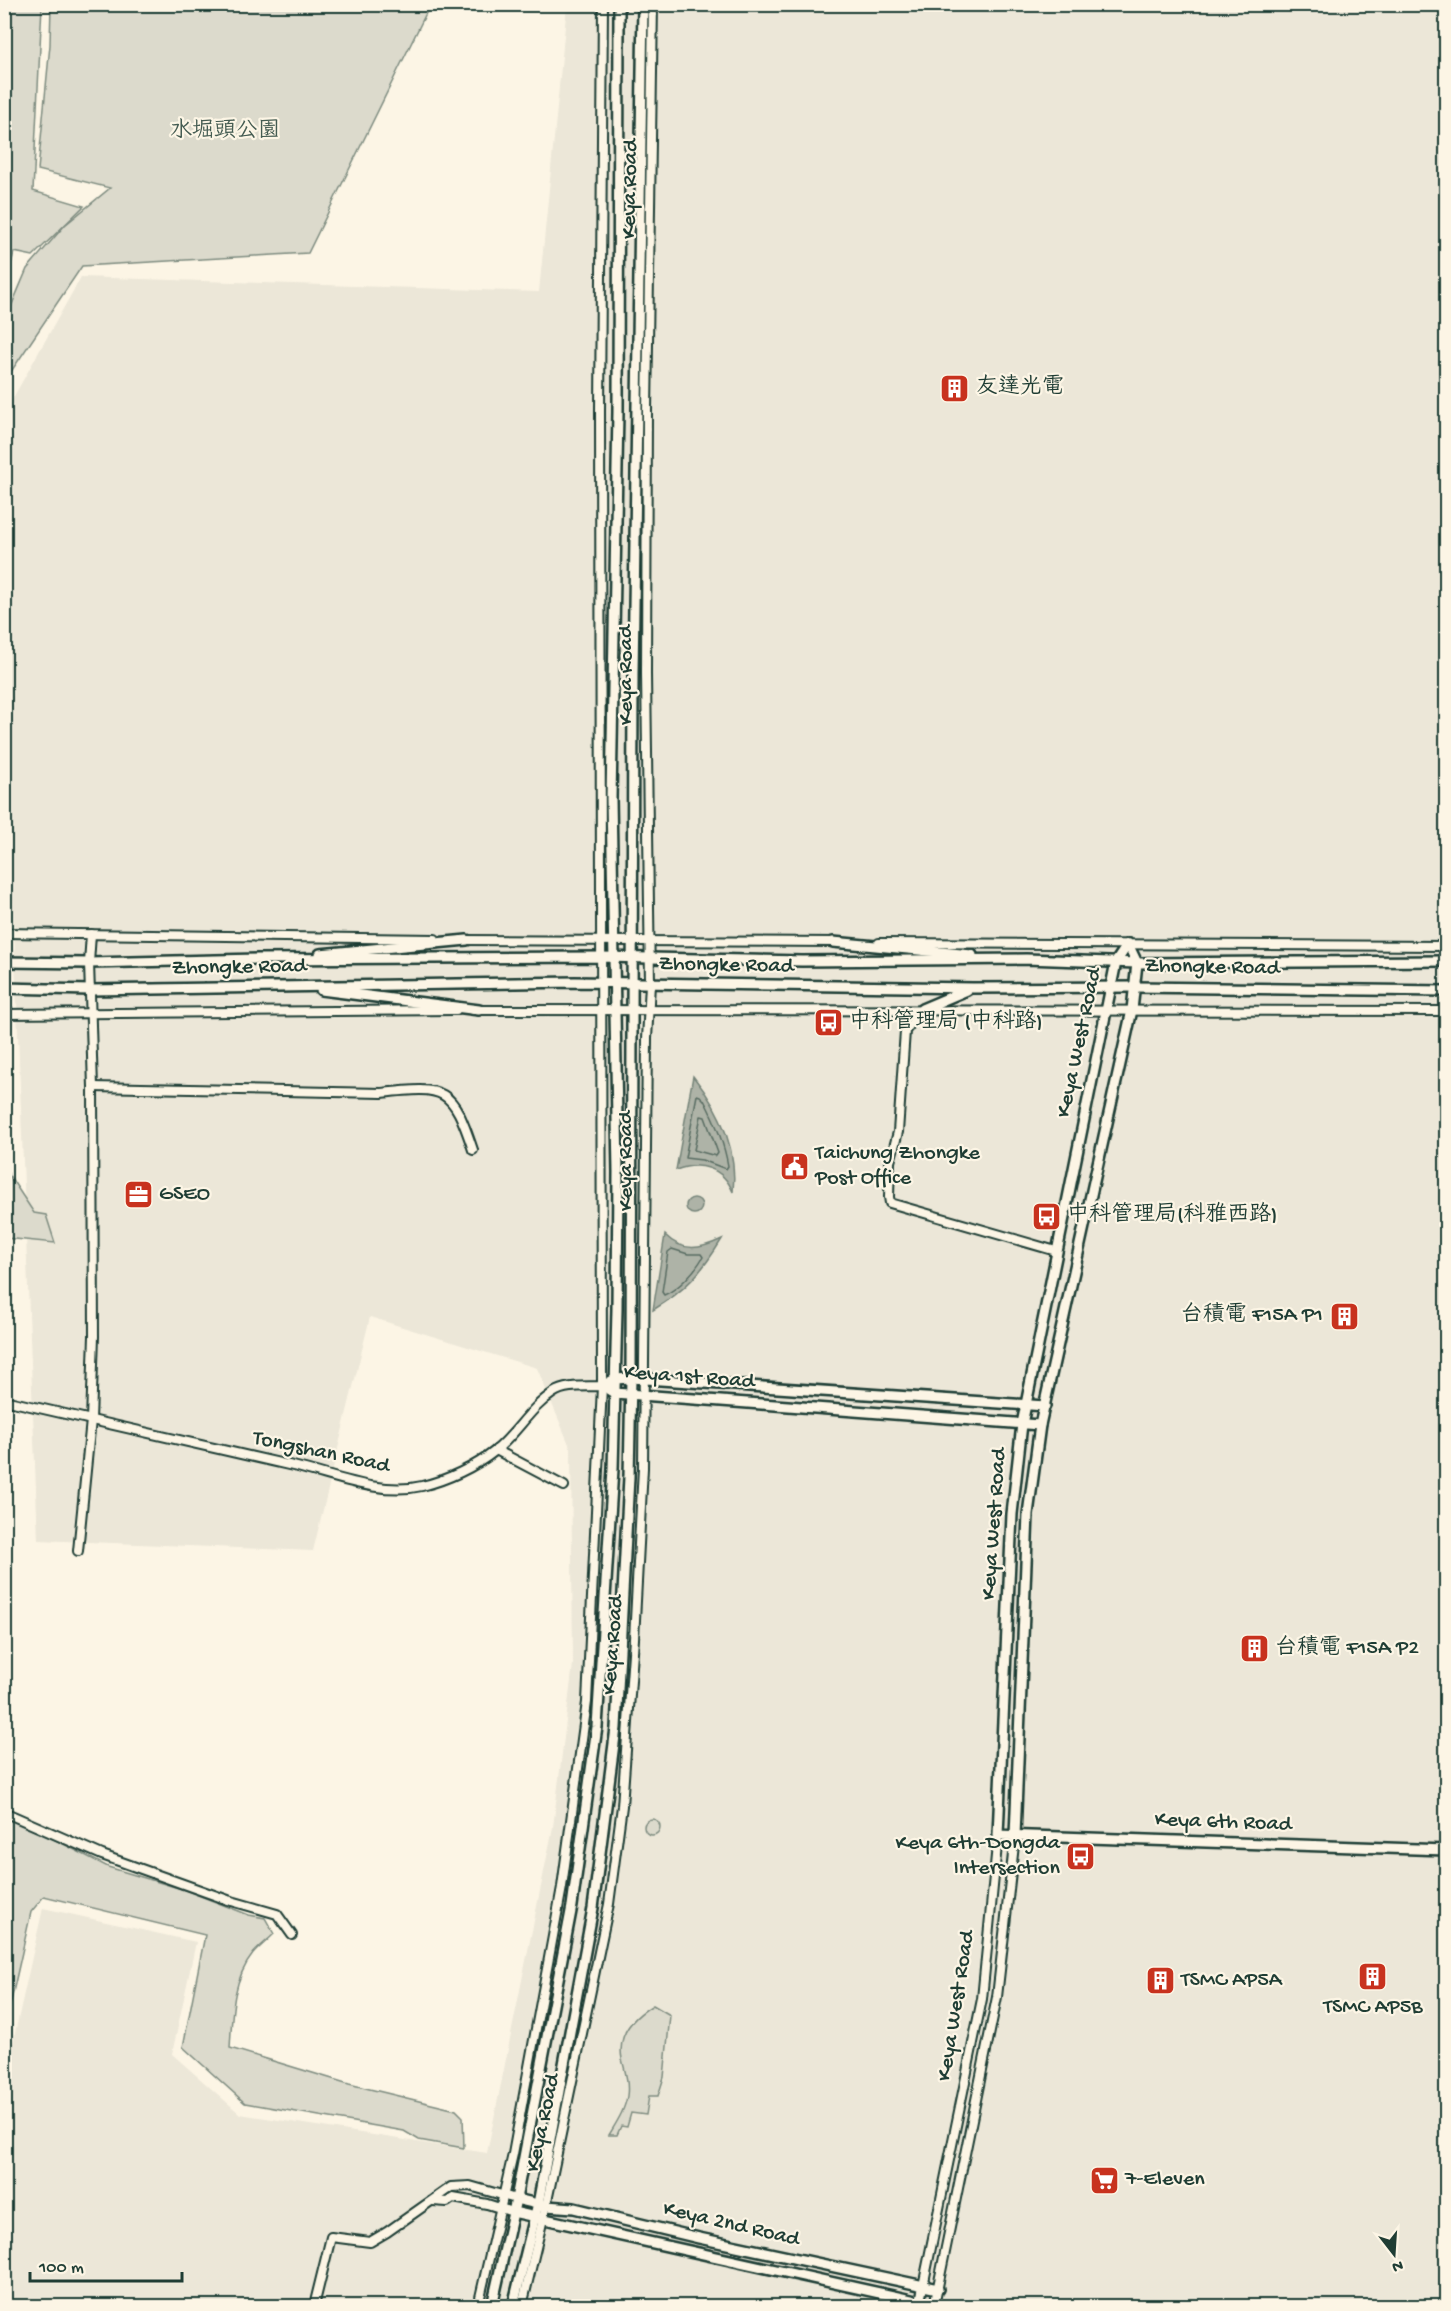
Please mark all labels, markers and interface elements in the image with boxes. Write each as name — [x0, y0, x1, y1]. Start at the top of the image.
park label: 水堀頭公園 — [170, 118, 280, 145]
street label: Keya Road — [617, 137, 645, 239]
building icon: 友達光電 — [939, 372, 971, 404]
place label: 友達光電 — [976, 374, 1064, 401]
street label: Keya Road — [614, 623, 640, 725]
street label: Zhongke Road — [658, 952, 796, 980]
street label: Zhongke Road — [171, 954, 309, 982]
street label: Zhongke Road — [1144, 954, 1282, 982]
street label: Keya West Road — [1051, 964, 1109, 1120]
bus stop icon: 中科管理局 (中科路) — [812, 1007, 844, 1039]
place label: 中科管理局 (中科路) — [849, 1008, 1043, 1036]
street label: Keya Road — [614, 1109, 640, 1211]
place label: Taichung Zhongke Post Office — [813, 1141, 980, 1192]
public building icon: Taichung Zhongke Post Office — [778, 1151, 810, 1183]
office icon: GSEO — [122, 1179, 154, 1211]
place label: GSEO — [159, 1182, 210, 1208]
bus stop icon: 中科管理局(科雅西路) — [1030, 1200, 1062, 1232]
place label: 中科管理局(科雅西路) — [1067, 1201, 1277, 1229]
building icon: 台積電 F15A P1 — [1328, 1300, 1360, 1332]
place label: 台積電 F15A P1 — [1181, 1301, 1323, 1329]
street label: Keya 1st Road — [623, 1360, 757, 1396]
street label: Tongshan Road — [249, 1425, 394, 1481]
street label: Keya West Road — [977, 1445, 1013, 1601]
street label: Keya Road — [598, 1592, 631, 1696]
building icon: 台積電 F15A P2 — [1238, 1633, 1270, 1665]
place label: 台積電 F15A P2 — [1275, 1634, 1419, 1662]
street label: Keya 6th Road — [1154, 1808, 1294, 1838]
place label: Keya 6th-Dongda Intersection — [896, 1831, 1061, 1882]
bus stop icon: Keya 6th-Dongda Intersection — [1065, 1841, 1097, 1873]
street label: Keya West Road — [932, 1927, 982, 2083]
building icon: TSMC AP5B — [1357, 1960, 1389, 1992]
building icon: TSMC AP5A — [1144, 1965, 1176, 1997]
place label: TSMC AP5A — [1179, 1968, 1283, 1994]
place label: TSMC AP5B — [1322, 1995, 1423, 2021]
street label: Keya Road — [521, 2069, 568, 2175]
supermarket icon: 7-Eleven — [1088, 2164, 1120, 2196]
place label: 7-Eleven — [1124, 2167, 1205, 2193]
street label: Keya 2nd Road — [660, 2197, 804, 2254]
north arrow — [1364, 2224, 1424, 2284]
scale bar — [30, 2245, 182, 2283]
text: N — [1389, 2254, 1405, 2276]
text: 100 m — [38, 2258, 84, 2279]

